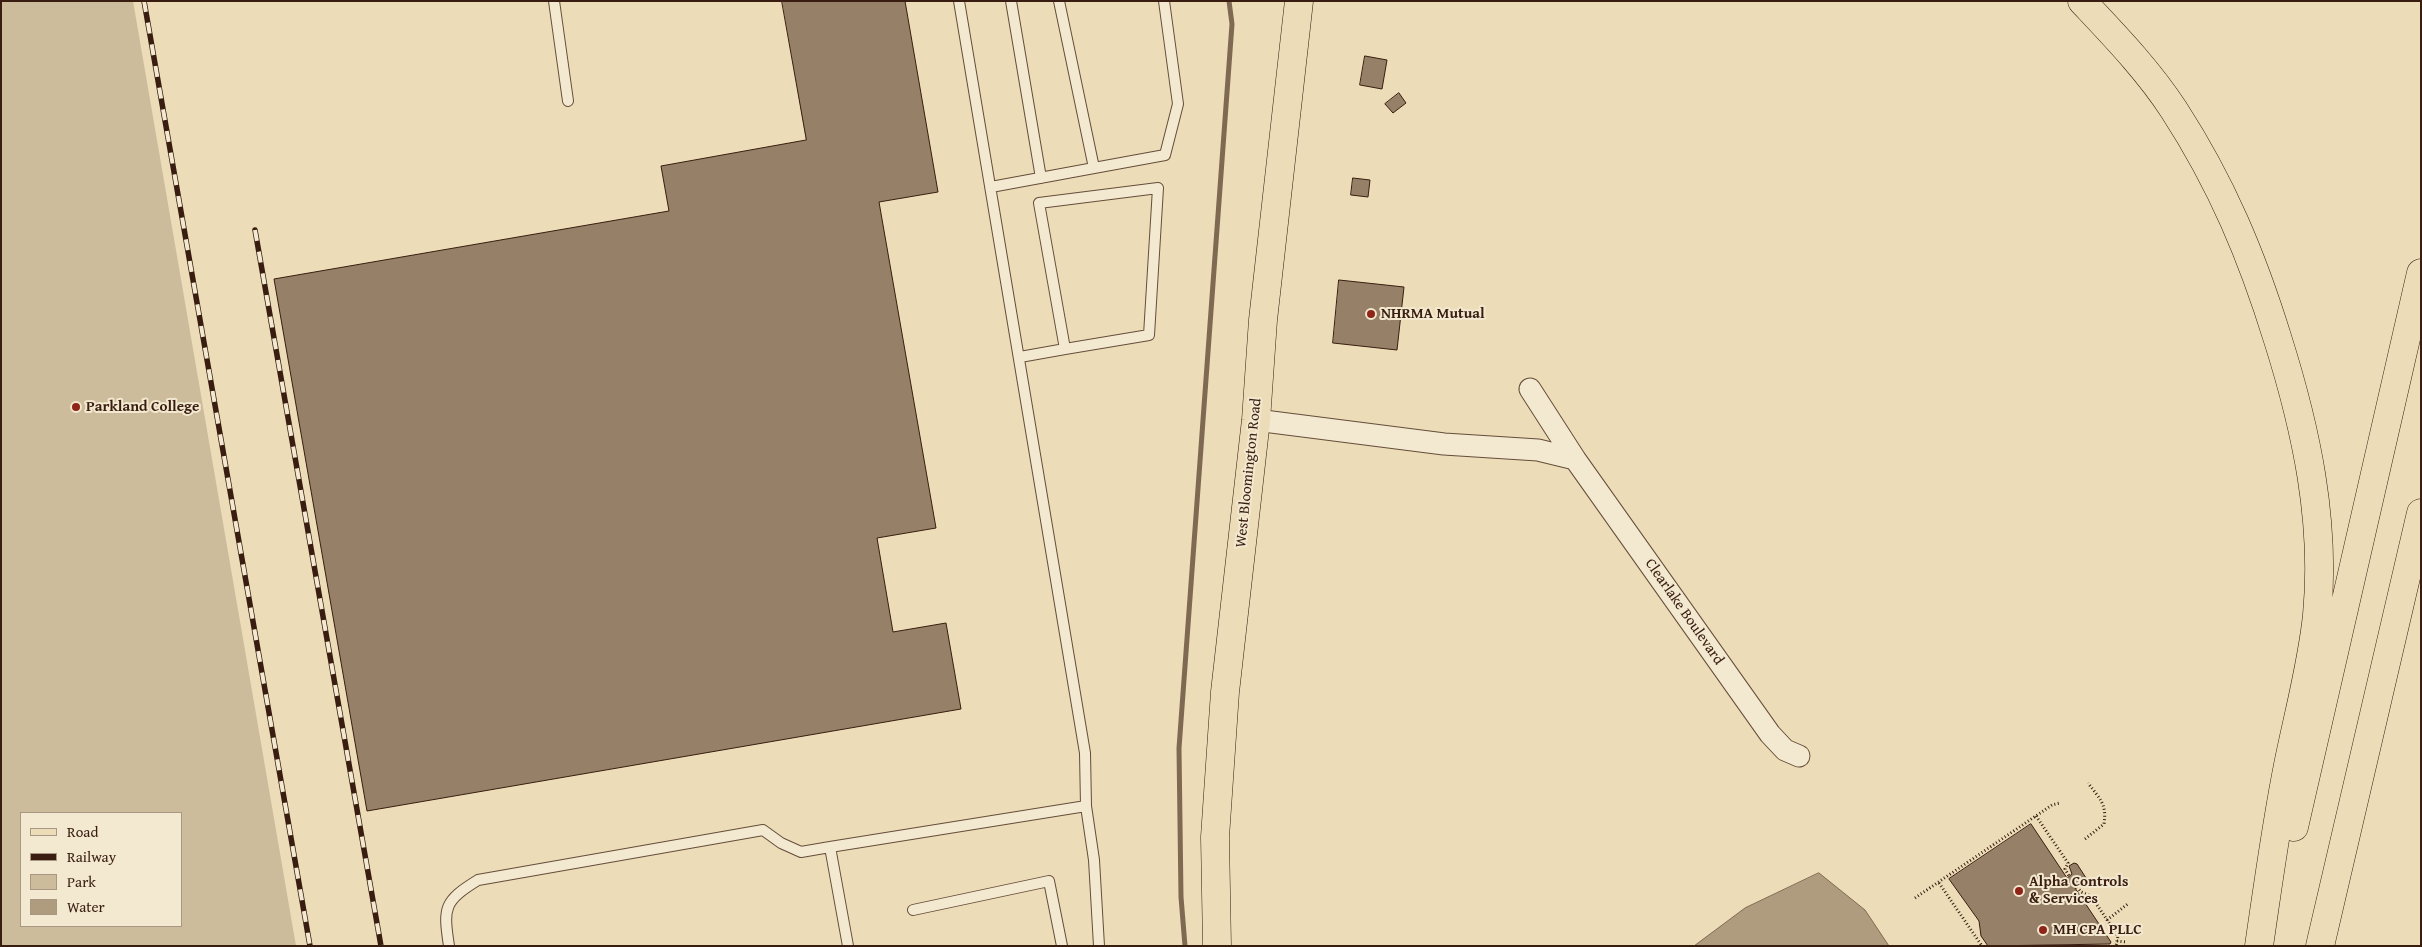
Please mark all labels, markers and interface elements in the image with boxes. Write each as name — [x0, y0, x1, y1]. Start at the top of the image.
place label: NHRMA Mutual — [1381, 305, 1485, 323]
marker: NHRMA Mutual — [1365, 308, 1377, 320]
street label: West Bloomington Road — [1232, 397, 1266, 549]
place label: Parkland College — [86, 398, 199, 416]
marker: Parkland College — [70, 401, 82, 413]
street label: Clearlake Boulevard — [1641, 555, 1727, 669]
legend — [20, 812, 182, 927]
text: Road — [67, 821, 98, 842]
text: Railway — [67, 846, 116, 867]
text: Park — [67, 871, 96, 892]
place label: Alpha Controls & Services — [2029, 873, 2128, 908]
marker: Alpha Controls & Services — [2013, 885, 2025, 897]
text: Water — [67, 896, 105, 917]
place label: MH CPA PLLC — [2053, 921, 2142, 939]
marker: MH CPA PLLC — [2037, 924, 2049, 936]

